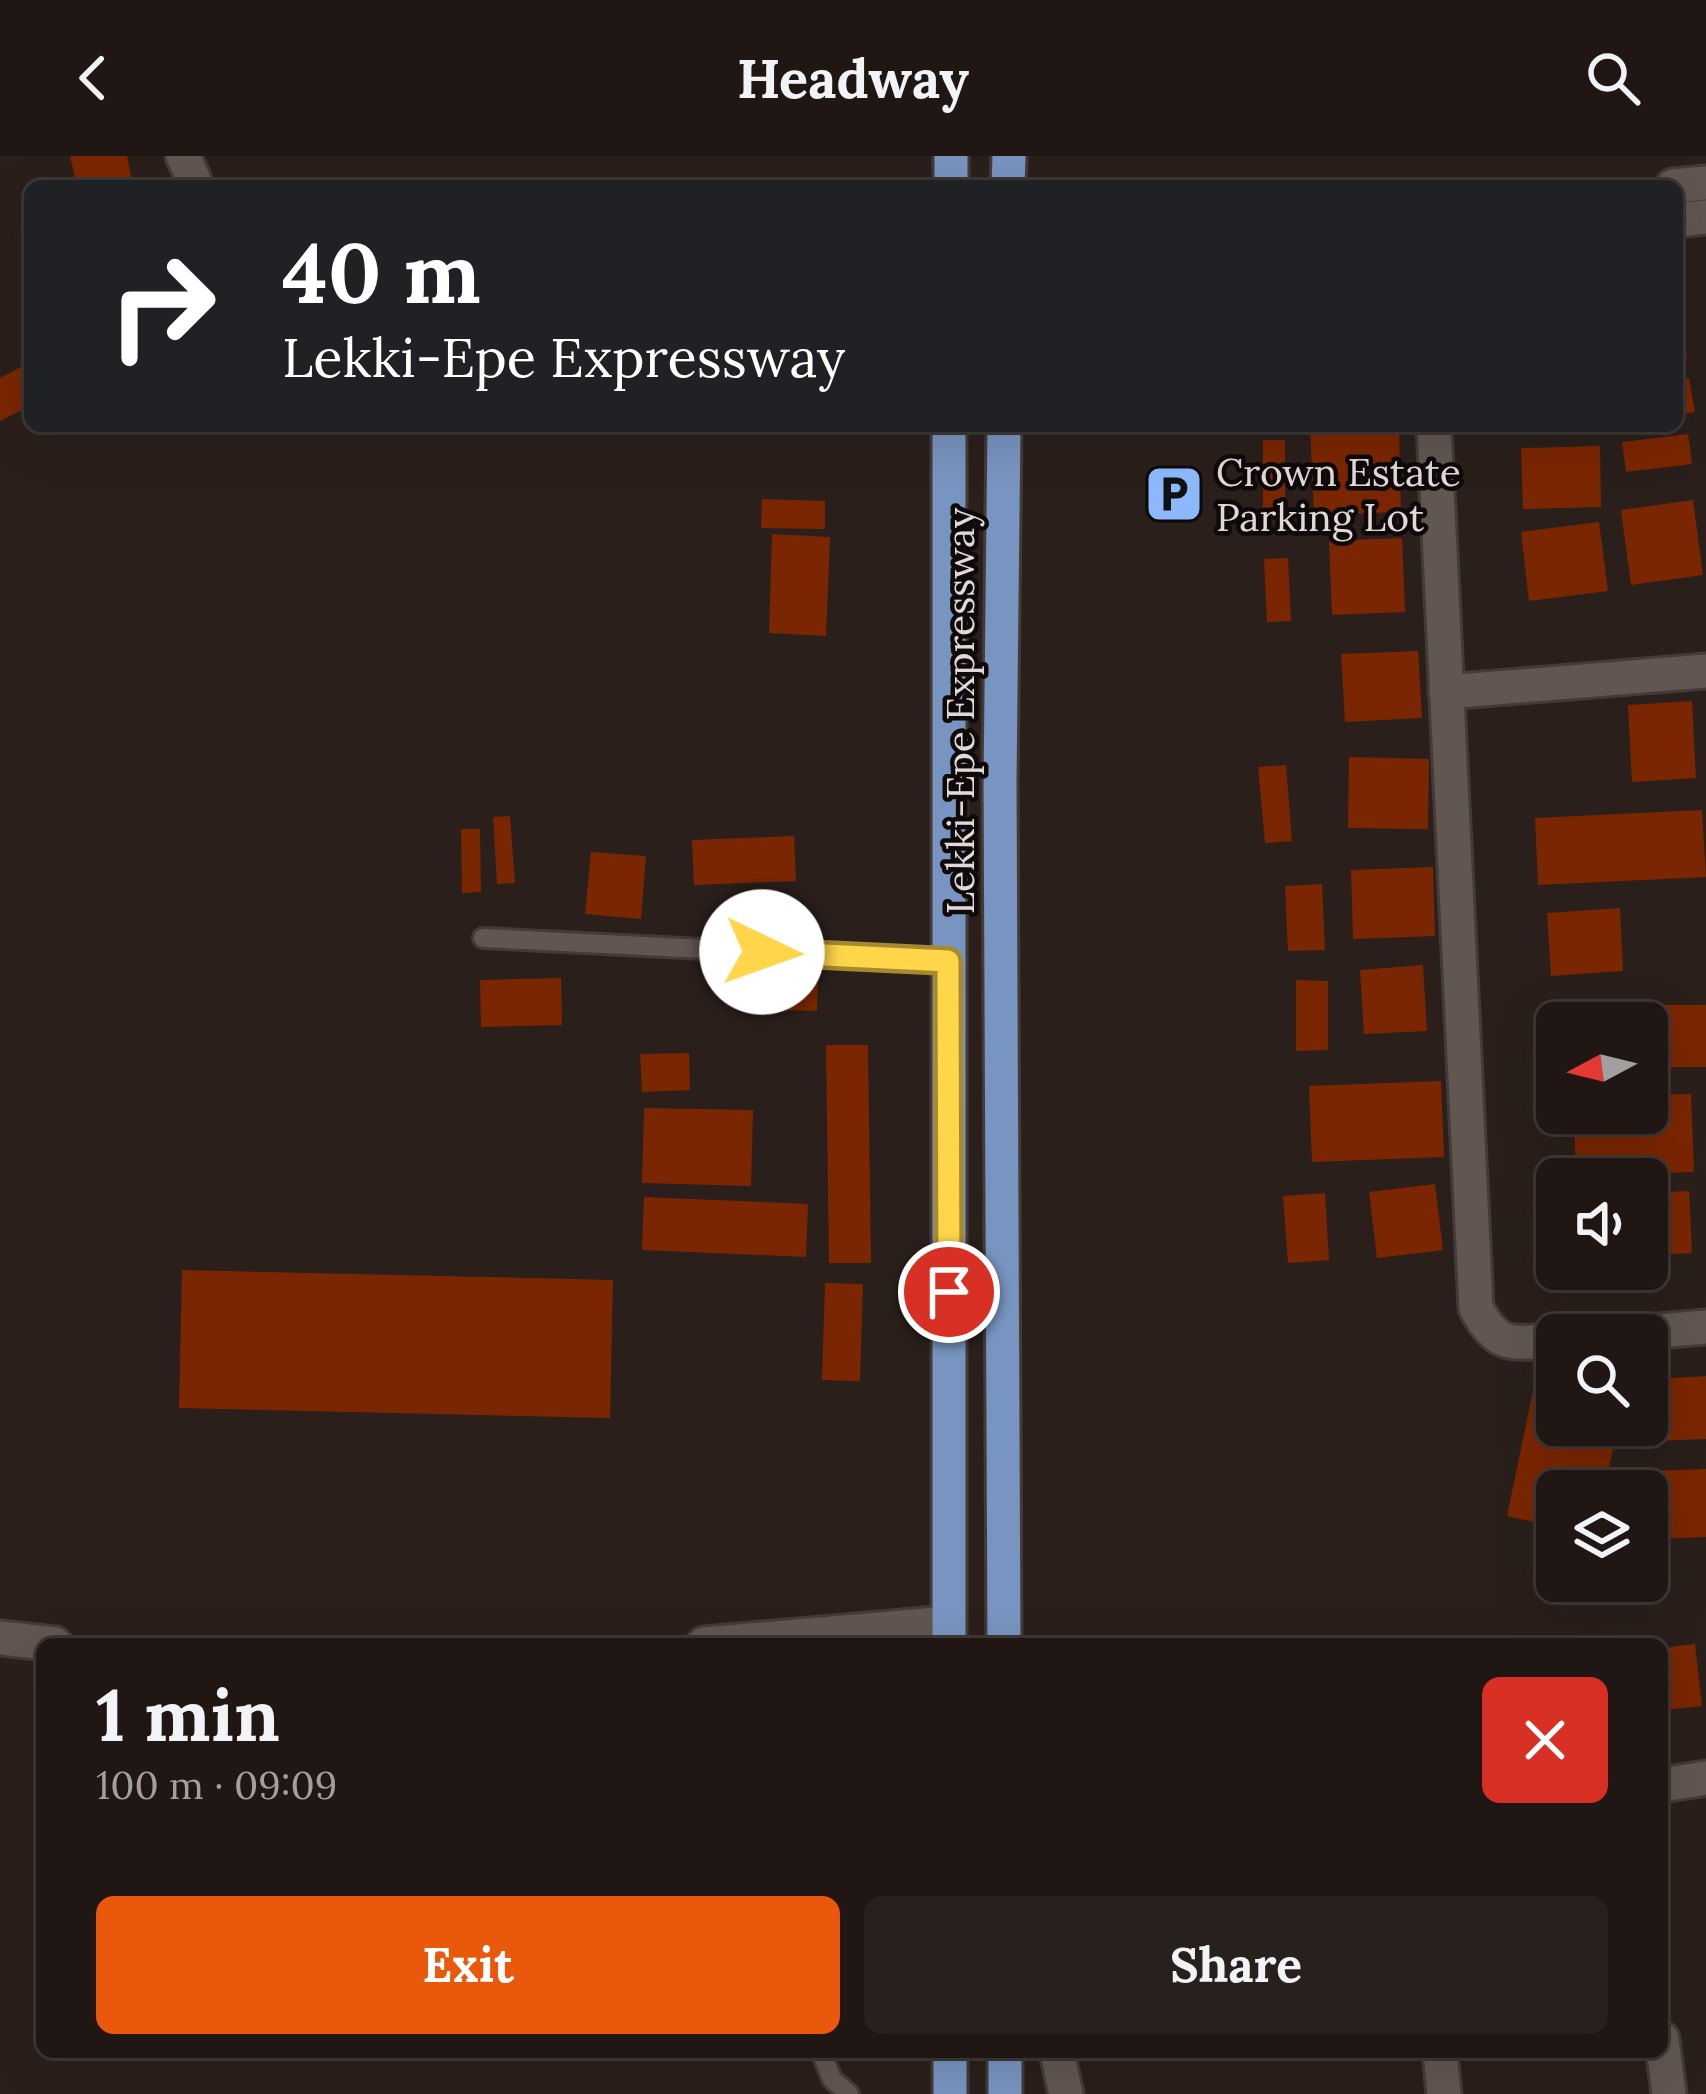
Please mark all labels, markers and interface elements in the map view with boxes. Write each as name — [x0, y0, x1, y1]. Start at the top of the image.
text: Headway — [737, 44, 969, 113]
icon: back — [60, 45, 126, 111]
icon: search — [1580, 45, 1646, 111]
text: 40 m — [282, 218, 481, 326]
icon: right — [84, 228, 240, 384]
text: Lekki-Epe Expressway — [282, 323, 845, 392]
place label: Crown Estate Parking Lot — [1216, 447, 1461, 542]
parking icon: Crown Estate Parking Lot — [1143, 463, 1205, 525]
street label: Lekki-Epe Expressway — [935, 507, 985, 914]
position arrow — [699, 889, 825, 1015]
north arrow — [1536, 1002, 1668, 1134]
map controls — [1536, 1002, 1668, 1602]
button: sound — [1536, 1158, 1668, 1290]
pin — [898, 1241, 1000, 1343]
icon: arrive — [916, 1259, 982, 1325]
button: search — [1536, 1314, 1668, 1446]
button: layers — [1536, 1470, 1668, 1602]
text: 1 min — [96, 1669, 280, 1761]
button: close — [1482, 1677, 1608, 1803]
text: 100 m · 09:09 — [96, 1760, 337, 1810]
button: Exit — [96, 1896, 840, 2034]
button: Share — [864, 1896, 1608, 2034]

